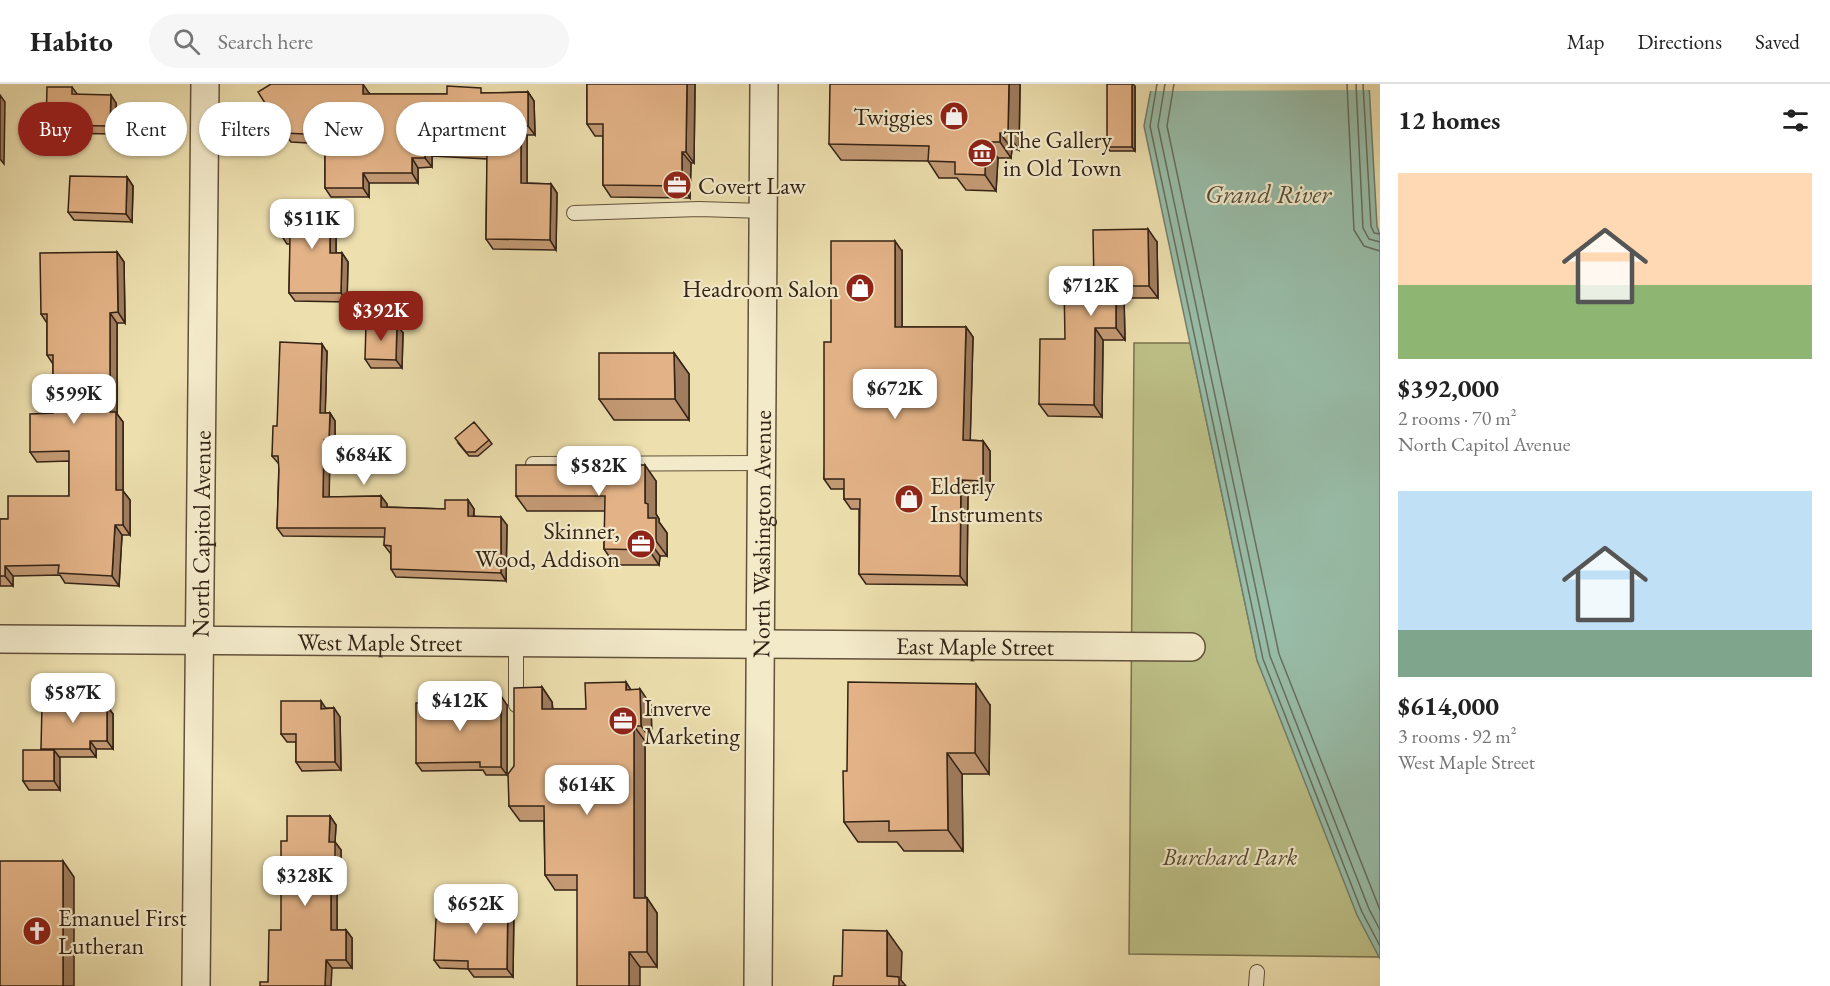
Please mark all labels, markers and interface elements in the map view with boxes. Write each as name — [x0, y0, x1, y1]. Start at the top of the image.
search box — [149, 14, 569, 68]
text: Habito — [30, 23, 113, 59]
icon: search — [170, 25, 203, 58]
text: Search here — [218, 27, 313, 56]
text: Map — [1567, 28, 1604, 55]
text: Directions — [1637, 28, 1722, 55]
text: Saved — [1755, 28, 1800, 55]
shop icon: Twiggies — [938, 100, 970, 132]
place label: Twiggies — [853, 101, 933, 132]
chip: Buy — [18, 102, 93, 156]
chip: Rent — [105, 102, 187, 156]
chip: Filters — [199, 102, 291, 156]
chip: New — [303, 102, 384, 156]
chip: Apartment — [396, 102, 527, 156]
text: 12 homes — [1398, 103, 1500, 137]
icon: filters — [1779, 104, 1812, 137]
place label: The Gallery in Old Town — [1003, 124, 1122, 183]
museum icon: The Gallery in Old Town — [966, 137, 998, 169]
office icon: Covert Law — [661, 169, 693, 201]
place label: Covert Law — [698, 170, 806, 201]
water label: Grand River — [1205, 177, 1332, 211]
pin: $511K — [270, 199, 354, 250]
text: $511K — [284, 205, 340, 231]
icon: home — [1551, 212, 1659, 320]
pin: $712K — [1049, 266, 1133, 317]
shop icon: Headroom Salon — [844, 272, 876, 304]
text: $712K — [1063, 272, 1119, 298]
place label: Headroom Salon — [682, 273, 839, 304]
pin: $392K — [339, 291, 423, 342]
text: $392K — [353, 297, 409, 323]
pin: $672K — [853, 369, 937, 420]
text: $392,000 — [1398, 371, 1499, 405]
pin: $599K — [32, 374, 116, 425]
text: $672K — [867, 375, 923, 401]
text: $599K — [46, 380, 102, 406]
text: 2 rooms · 70 m² — [1398, 405, 1517, 431]
street label: North Washington Avenue — [745, 410, 777, 658]
street label: North Capitol Avenue — [184, 430, 217, 638]
text: North Capitol Avenue — [1398, 431, 1571, 457]
pin: $684K — [322, 435, 406, 486]
text: $684K — [336, 441, 392, 467]
pin: $582K — [557, 446, 641, 497]
text: $582K — [571, 452, 627, 478]
place label: Elderly Instruments — [930, 470, 1043, 529]
shop icon: Elderly Instruments — [893, 483, 925, 515]
place label: Skinner, Wood, Addison — [475, 515, 620, 574]
office icon: Skinner, Wood, Addison — [625, 528, 657, 560]
icon: home — [1551, 530, 1659, 638]
street label: West Maple Street — [298, 625, 463, 658]
street label: East Maple Street — [896, 630, 1055, 662]
pin: $587K — [31, 673, 115, 724]
text: $587K — [45, 679, 101, 705]
pin: $412K — [418, 681, 502, 732]
text: $412K — [432, 687, 488, 713]
text: $614,000 — [1398, 689, 1499, 723]
place label: Inverve Marketing — [644, 692, 740, 751]
office icon: Inverve Marketing — [607, 705, 639, 737]
text: 3 rooms · 92 m² — [1398, 723, 1517, 749]
text: West Maple Street — [1398, 749, 1535, 775]
pin: $614K — [545, 765, 629, 816]
text: $614K — [559, 771, 615, 797]
park label: Burchard Park — [1162, 841, 1297, 872]
pin: $328K — [263, 856, 347, 907]
text: $328K — [277, 862, 333, 888]
pin: $652K — [434, 884, 518, 935]
text: $652K — [448, 890, 504, 916]
place label: Emanuel First Lutheran — [58, 902, 187, 961]
church icon: Emanuel First Lutheran — [21, 915, 53, 947]

